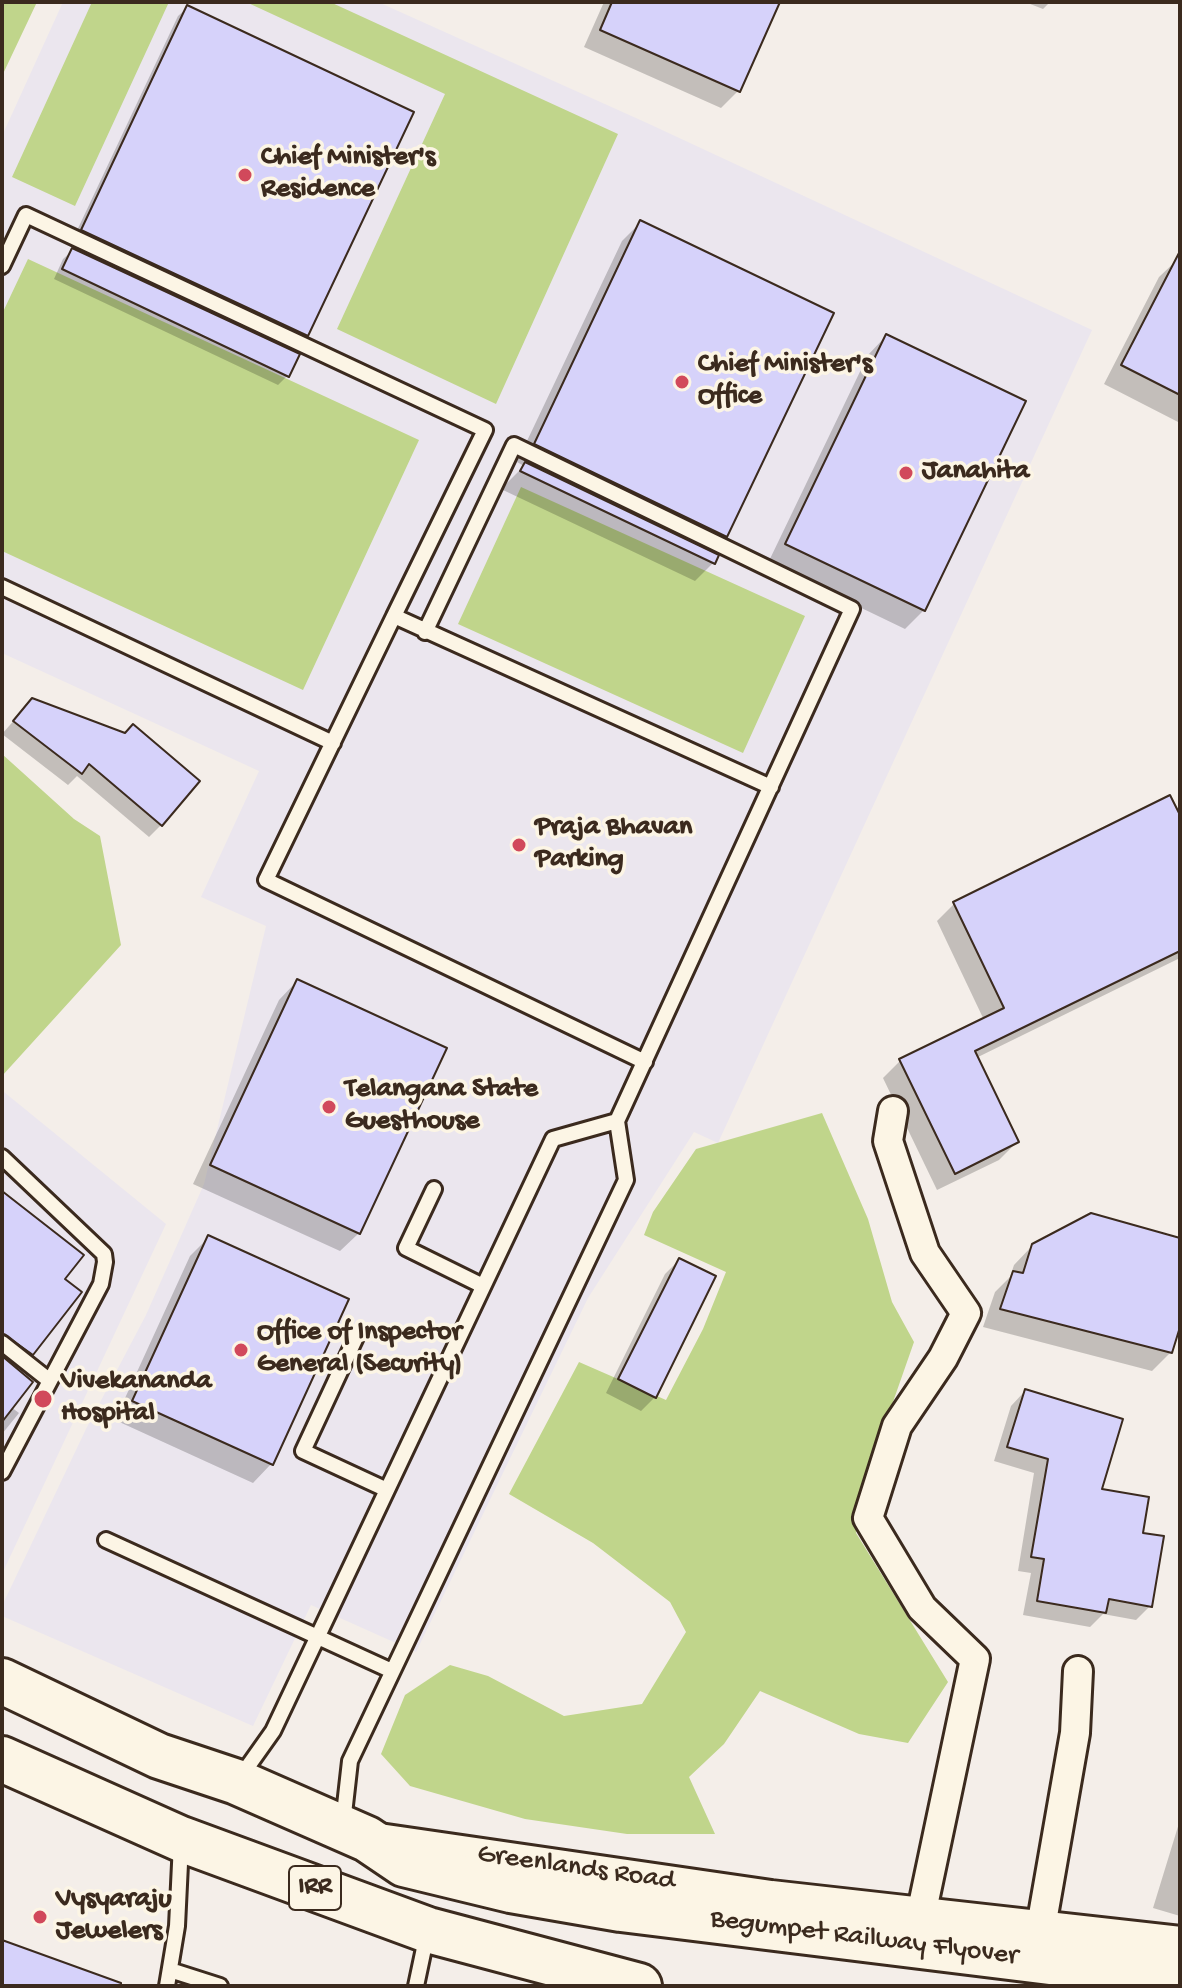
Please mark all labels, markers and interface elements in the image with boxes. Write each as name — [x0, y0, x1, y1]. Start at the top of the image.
place label: Chief Minister's Residence — [261, 142, 435, 208]
marker: Chief Minister's Residence — [236, 166, 254, 184]
place label: Chief Minister's Office — [698, 349, 872, 415]
marker: Chief Minister's Office — [673, 373, 691, 391]
place label: Janahita — [922, 456, 1029, 490]
marker: Janahita — [897, 464, 915, 482]
place label: Praja Bhavan Parking — [535, 812, 692, 878]
marker: Praja Bhavan Parking — [510, 836, 528, 854]
place label: Telangana State Guesthouse — [345, 1074, 538, 1140]
marker: Telangana State Guesthouse — [320, 1098, 338, 1116]
place label: Office of Inspector General (Security) — [257, 1317, 462, 1383]
marker: Office of Inspector General (Security) — [232, 1341, 250, 1359]
place label: Vivekananda Hospital — [61, 1366, 212, 1432]
marker: Vivekananda Hospital — [32, 1388, 54, 1410]
street label: Greenlands Road — [475, 1838, 677, 1900]
road number: IRR — [289, 1866, 341, 1910]
place label: Vysyaraju Jewelers — [56, 1884, 172, 1950]
street label: Begumpet Railway Flyover — [708, 1903, 1020, 1975]
marker: Vysyaraju Jewelers — [31, 1908, 49, 1926]

